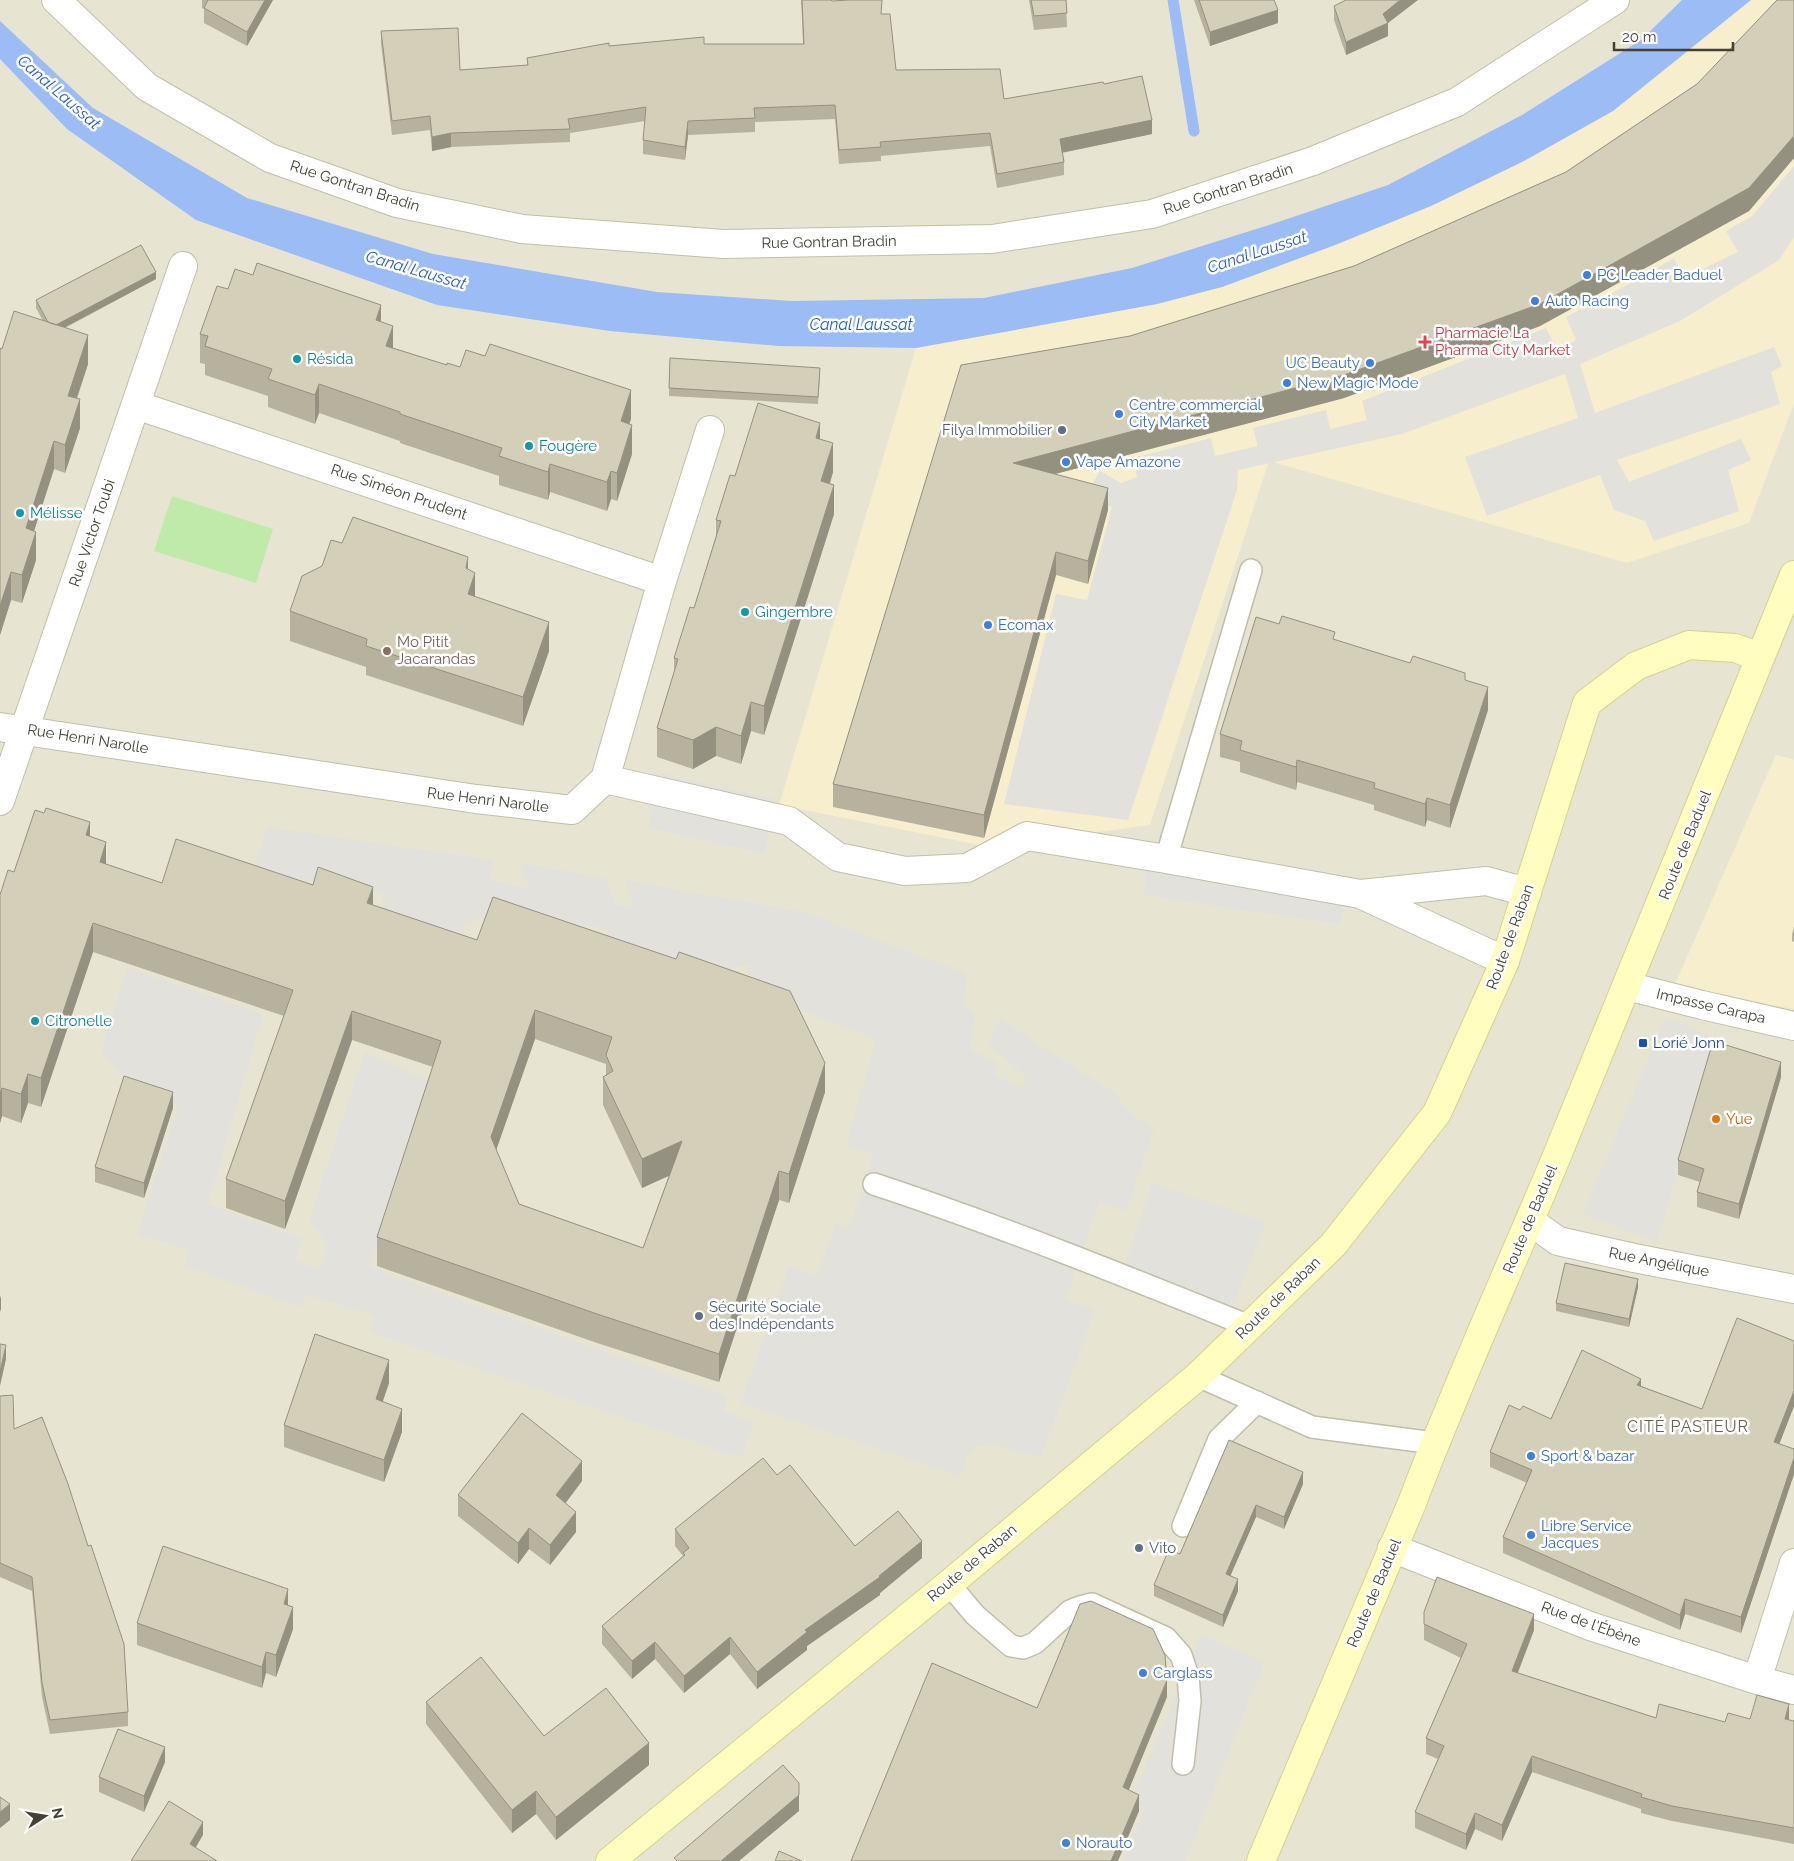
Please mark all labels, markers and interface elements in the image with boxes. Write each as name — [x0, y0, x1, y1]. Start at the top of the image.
scale bar — [1614, 20, 1733, 52]
text: 20 m — [1622, 28, 1657, 46]
water label: Canal Laussat — [14, 51, 105, 134]
street label: Rue Gontran Bradin — [288, 157, 422, 215]
street label: Rue Gontran Bradin — [1161, 160, 1295, 218]
water label: Canal Laussat — [1205, 227, 1310, 277]
street label: Rue Gontran Bradin — [761, 232, 897, 252]
water label: Canal Laussat — [364, 247, 469, 294]
place label: PC Leader Baduel — [1597, 266, 1723, 284]
marker: PC Leader Baduel — [1581, 269, 1593, 281]
place label: Auto Racing — [1545, 292, 1629, 310]
marker: Auto Racing — [1529, 295, 1541, 307]
water label: Canal Laussat — [809, 315, 913, 334]
place label: Pharmacie La Pharma City Market — [1435, 324, 1570, 359]
marker: Pharmacie La Pharma City Market — [1419, 336, 1431, 348]
place label: Résida — [307, 350, 353, 368]
marker: Résida — [291, 353, 303, 365]
place label: UC Beauty — [1286, 354, 1360, 372]
marker: UC Beauty — [1364, 357, 1376, 369]
place label: New Magic Mode — [1297, 374, 1419, 392]
marker: New Magic Mode — [1281, 377, 1293, 389]
place label: Centre commercial City Market — [1129, 396, 1263, 431]
marker: Centre commercial City Market — [1113, 408, 1125, 420]
place label: Filya Immobilier — [942, 421, 1053, 439]
marker: Filya Immobilier — [1056, 424, 1068, 436]
place label: Fougère — [539, 437, 597, 455]
marker: Fougère — [523, 440, 535, 452]
place label: Vape Amazone — [1076, 453, 1181, 471]
marker: Vape Amazone — [1060, 456, 1072, 468]
street label: Rue Siméon Prudent — [328, 460, 470, 524]
street label: Rue Victor Toubi — [65, 477, 119, 589]
place label: Mélisse — [30, 504, 83, 522]
marker: Mélisse — [14, 507, 26, 519]
place label: Gingembre — [755, 603, 833, 621]
marker: Gingembre — [739, 606, 751, 618]
place label: Ecomax — [998, 616, 1054, 634]
marker: Ecomax — [982, 619, 994, 631]
place label: Mo Pitit Jacarandas — [397, 633, 476, 668]
marker: Mo Pitit Jacarandas — [381, 645, 393, 657]
street label: Rue Henri Narolle — [26, 721, 150, 758]
street label: Rue Henri Narolle — [426, 784, 550, 816]
street label: Route de Baduel — [1655, 787, 1715, 902]
street label: Route de Raban — [1483, 882, 1537, 992]
street label: Impasse Carapa — [1655, 985, 1767, 1027]
place label: Citronelle — [45, 1012, 112, 1030]
marker: Citronelle — [29, 1015, 41, 1027]
place label: Lorié Jonn — [1653, 1034, 1725, 1052]
marker: Lorié Jonn — [1637, 1037, 1649, 1049]
place label: Yue — [1726, 1110, 1753, 1128]
marker: Yue — [1710, 1113, 1722, 1125]
street label: Route de Baduel — [1499, 1161, 1561, 1276]
street label: Rue Angélique — [1607, 1243, 1711, 1281]
street label: Route de Raban — [1232, 1253, 1324, 1343]
place label: Sécurité Sociale des Indépendants — [709, 1298, 834, 1333]
marker: Sécurité Sociale des Indépendants — [693, 1310, 705, 1322]
district label: CITÉ PASTEUR — [1627, 1416, 1749, 1436]
place label: Sport & bazar — [1541, 1447, 1635, 1465]
marker: Sport & bazar — [1525, 1450, 1537, 1462]
place label: Libre Service Jacques — [1541, 1517, 1632, 1552]
street label: Route de Raban — [924, 1520, 1020, 1606]
marker: Libre Service Jacques — [1525, 1529, 1537, 1541]
street label: Route de Baduel — [1343, 1535, 1405, 1650]
place label: Vito — [1149, 1539, 1176, 1557]
marker: Vito — [1133, 1542, 1145, 1554]
street label: Rue de l'Ébène — [1539, 1598, 1643, 1650]
place label: Carglass — [1153, 1664, 1213, 1682]
marker: Carglass — [1137, 1667, 1149, 1679]
north arrow — [20, 1791, 70, 1841]
text: N — [49, 1806, 67, 1820]
place label: Norauto — [1076, 1834, 1133, 1852]
marker: Norauto — [1060, 1837, 1072, 1849]

